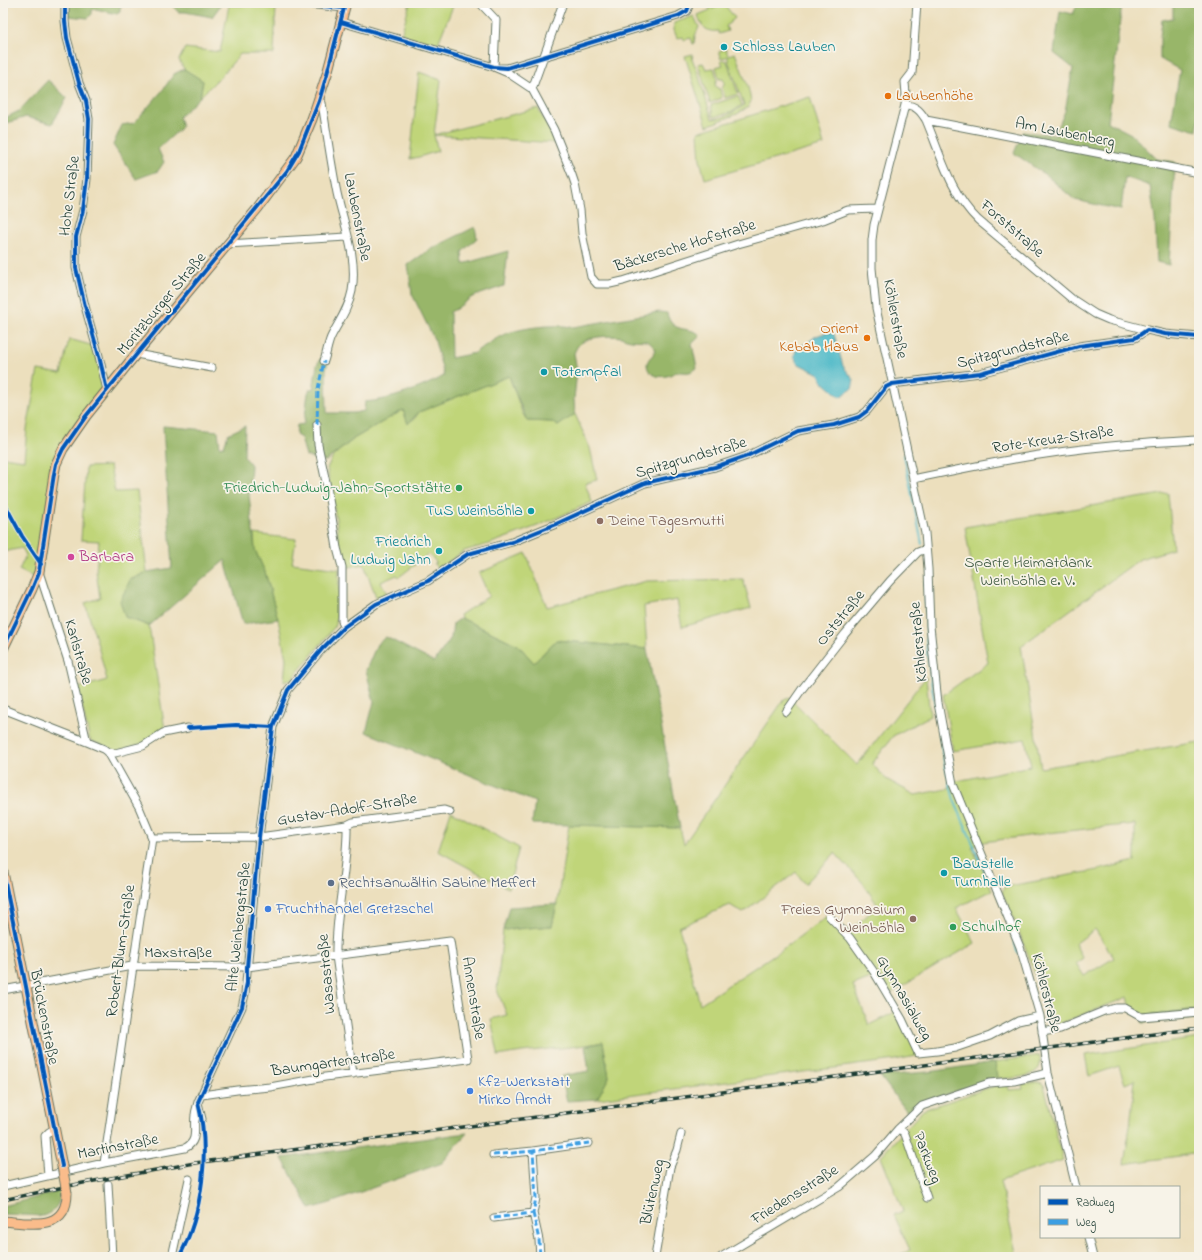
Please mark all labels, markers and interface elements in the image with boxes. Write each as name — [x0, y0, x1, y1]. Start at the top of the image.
place label: Schloss Lauben — [732, 35, 836, 59]
marker: Schloss Lauben — [719, 42, 729, 52]
place label: Laubenhöhe — [896, 84, 974, 108]
marker: Laubenhöhe — [883, 91, 893, 101]
street label: Am Laubenberg — [1013, 112, 1117, 154]
street label: Hohe Straße — [53, 154, 87, 238]
street label: Laubenstraße — [337, 171, 378, 264]
street label: Forststraße — [974, 194, 1050, 264]
street label: Bäckersche Hofstraße — [610, 213, 759, 279]
street label: Moritzburger Straße — [111, 246, 213, 361]
street label: Köhlerstraße — [876, 277, 914, 362]
place label: Orient Kebab Haus — [779, 317, 860, 359]
street label: Spitzgrundstraße — [954, 324, 1072, 376]
marker: Orient Kebab Haus — [862, 333, 872, 343]
place label: Totempfal — [552, 360, 622, 384]
marker: Totempfal — [539, 367, 549, 377]
street label: Rote-Kreuz-Straße — [991, 419, 1116, 460]
street label: Spitzgrundstraße — [633, 430, 750, 485]
place label: Friedrich-Ludwig-Jahn-Sportstätte — [223, 476, 452, 500]
marker: Friedrich-Ludwig-Jahn-Sportstätte — [454, 483, 464, 493]
place label: TuS Weinböhla — [426, 499, 523, 523]
marker: TuS Weinböhla — [526, 506, 536, 516]
place label: Deine Tagesmutti — [607, 509, 724, 533]
marker: Deine Tagesmutti — [595, 516, 605, 526]
place label: Friedrich Ludwig Jahn — [350, 530, 431, 572]
place label: Barbara — [78, 545, 134, 569]
marker: Friedrich Ludwig Jahn — [434, 546, 444, 556]
park label: Sparte Heimatdank Weinböhla e. V. — [964, 551, 1093, 593]
marker: Barbara — [66, 552, 76, 562]
street label: Oststraße — [811, 584, 872, 651]
street label: Köhlerstraße — [903, 600, 934, 683]
street label: Karlstraße — [57, 617, 99, 688]
street label: Gustav-Adolf-Straße — [275, 787, 419, 833]
place label: Baustelle Turnhalle — [951, 852, 1015, 894]
street label: Alte Weinbergstraße — [220, 860, 258, 993]
marker: Baustelle Turnhalle — [939, 868, 949, 878]
place label: Rechtsanwältin Sabine Meffert — [339, 871, 537, 895]
marker: Rechtsanwältin Sabine Meffert — [326, 878, 336, 888]
street label: Robert-Blum-Straße — [100, 882, 142, 1019]
place label: Fruchthandel Gretzschel — [275, 897, 433, 921]
place label: Freies Gymnasium Weinböhla — [780, 898, 905, 940]
marker: Fruchthandel Gretzschel — [263, 904, 273, 914]
marker: Freies Gymnasium Weinböhla — [908, 914, 918, 924]
place label: Schulhof — [961, 915, 1022, 939]
marker: Schulhof — [948, 922, 958, 932]
street label: Wasastraße — [311, 932, 342, 1015]
street label: Maxstraße — [144, 941, 213, 965]
street label: Gymnasialweg — [870, 951, 938, 1045]
street label: Köhlerstraße — [1025, 951, 1068, 1036]
street label: Annenstraße — [455, 955, 492, 1042]
street label: Brückenstraße — [23, 966, 65, 1068]
street label: Baumgartenstraße — [269, 1042, 397, 1084]
place label: Kfz-Werkstatt Mirko Arndt — [478, 1070, 571, 1112]
marker: Kfz-Werkstatt Mirko Arndt — [465, 1086, 475, 1096]
street label: Martinstraße — [75, 1127, 161, 1167]
street label: Parkweg — [906, 1129, 948, 1187]
street label: Blütenweg — [634, 1157, 672, 1228]
street label: Friedensstraße — [746, 1158, 844, 1232]
legend — [1040, 1186, 1180, 1238]
text: Radweg — [1076, 1194, 1115, 1213]
text: Weg — [1076, 1214, 1096, 1233]

